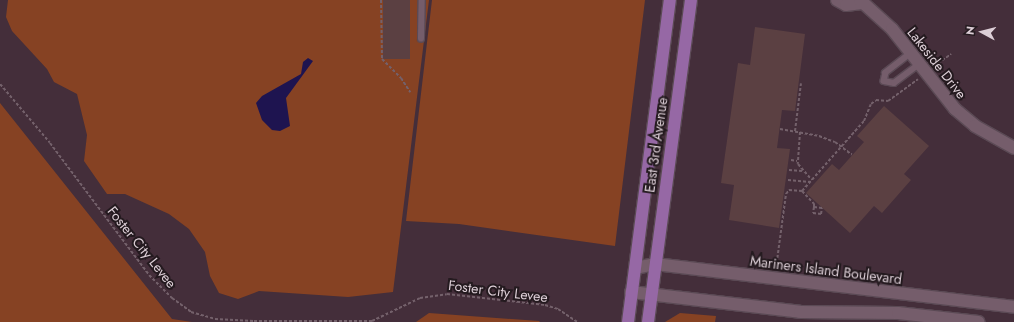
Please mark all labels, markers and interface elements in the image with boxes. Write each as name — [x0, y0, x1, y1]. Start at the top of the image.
north arrow — [962, 12, 1002, 52]
street label: Lakeside Drive — [904, 24, 970, 102]
text: N — [962, 25, 979, 36]
street label: East 3rd Avenue — [641, 96, 671, 194]
street label: Foster City Levee — [104, 203, 180, 291]
street label: Mariners Island Boulevard — [749, 252, 903, 288]
street label: Foster City Levee — [447, 277, 549, 305]

